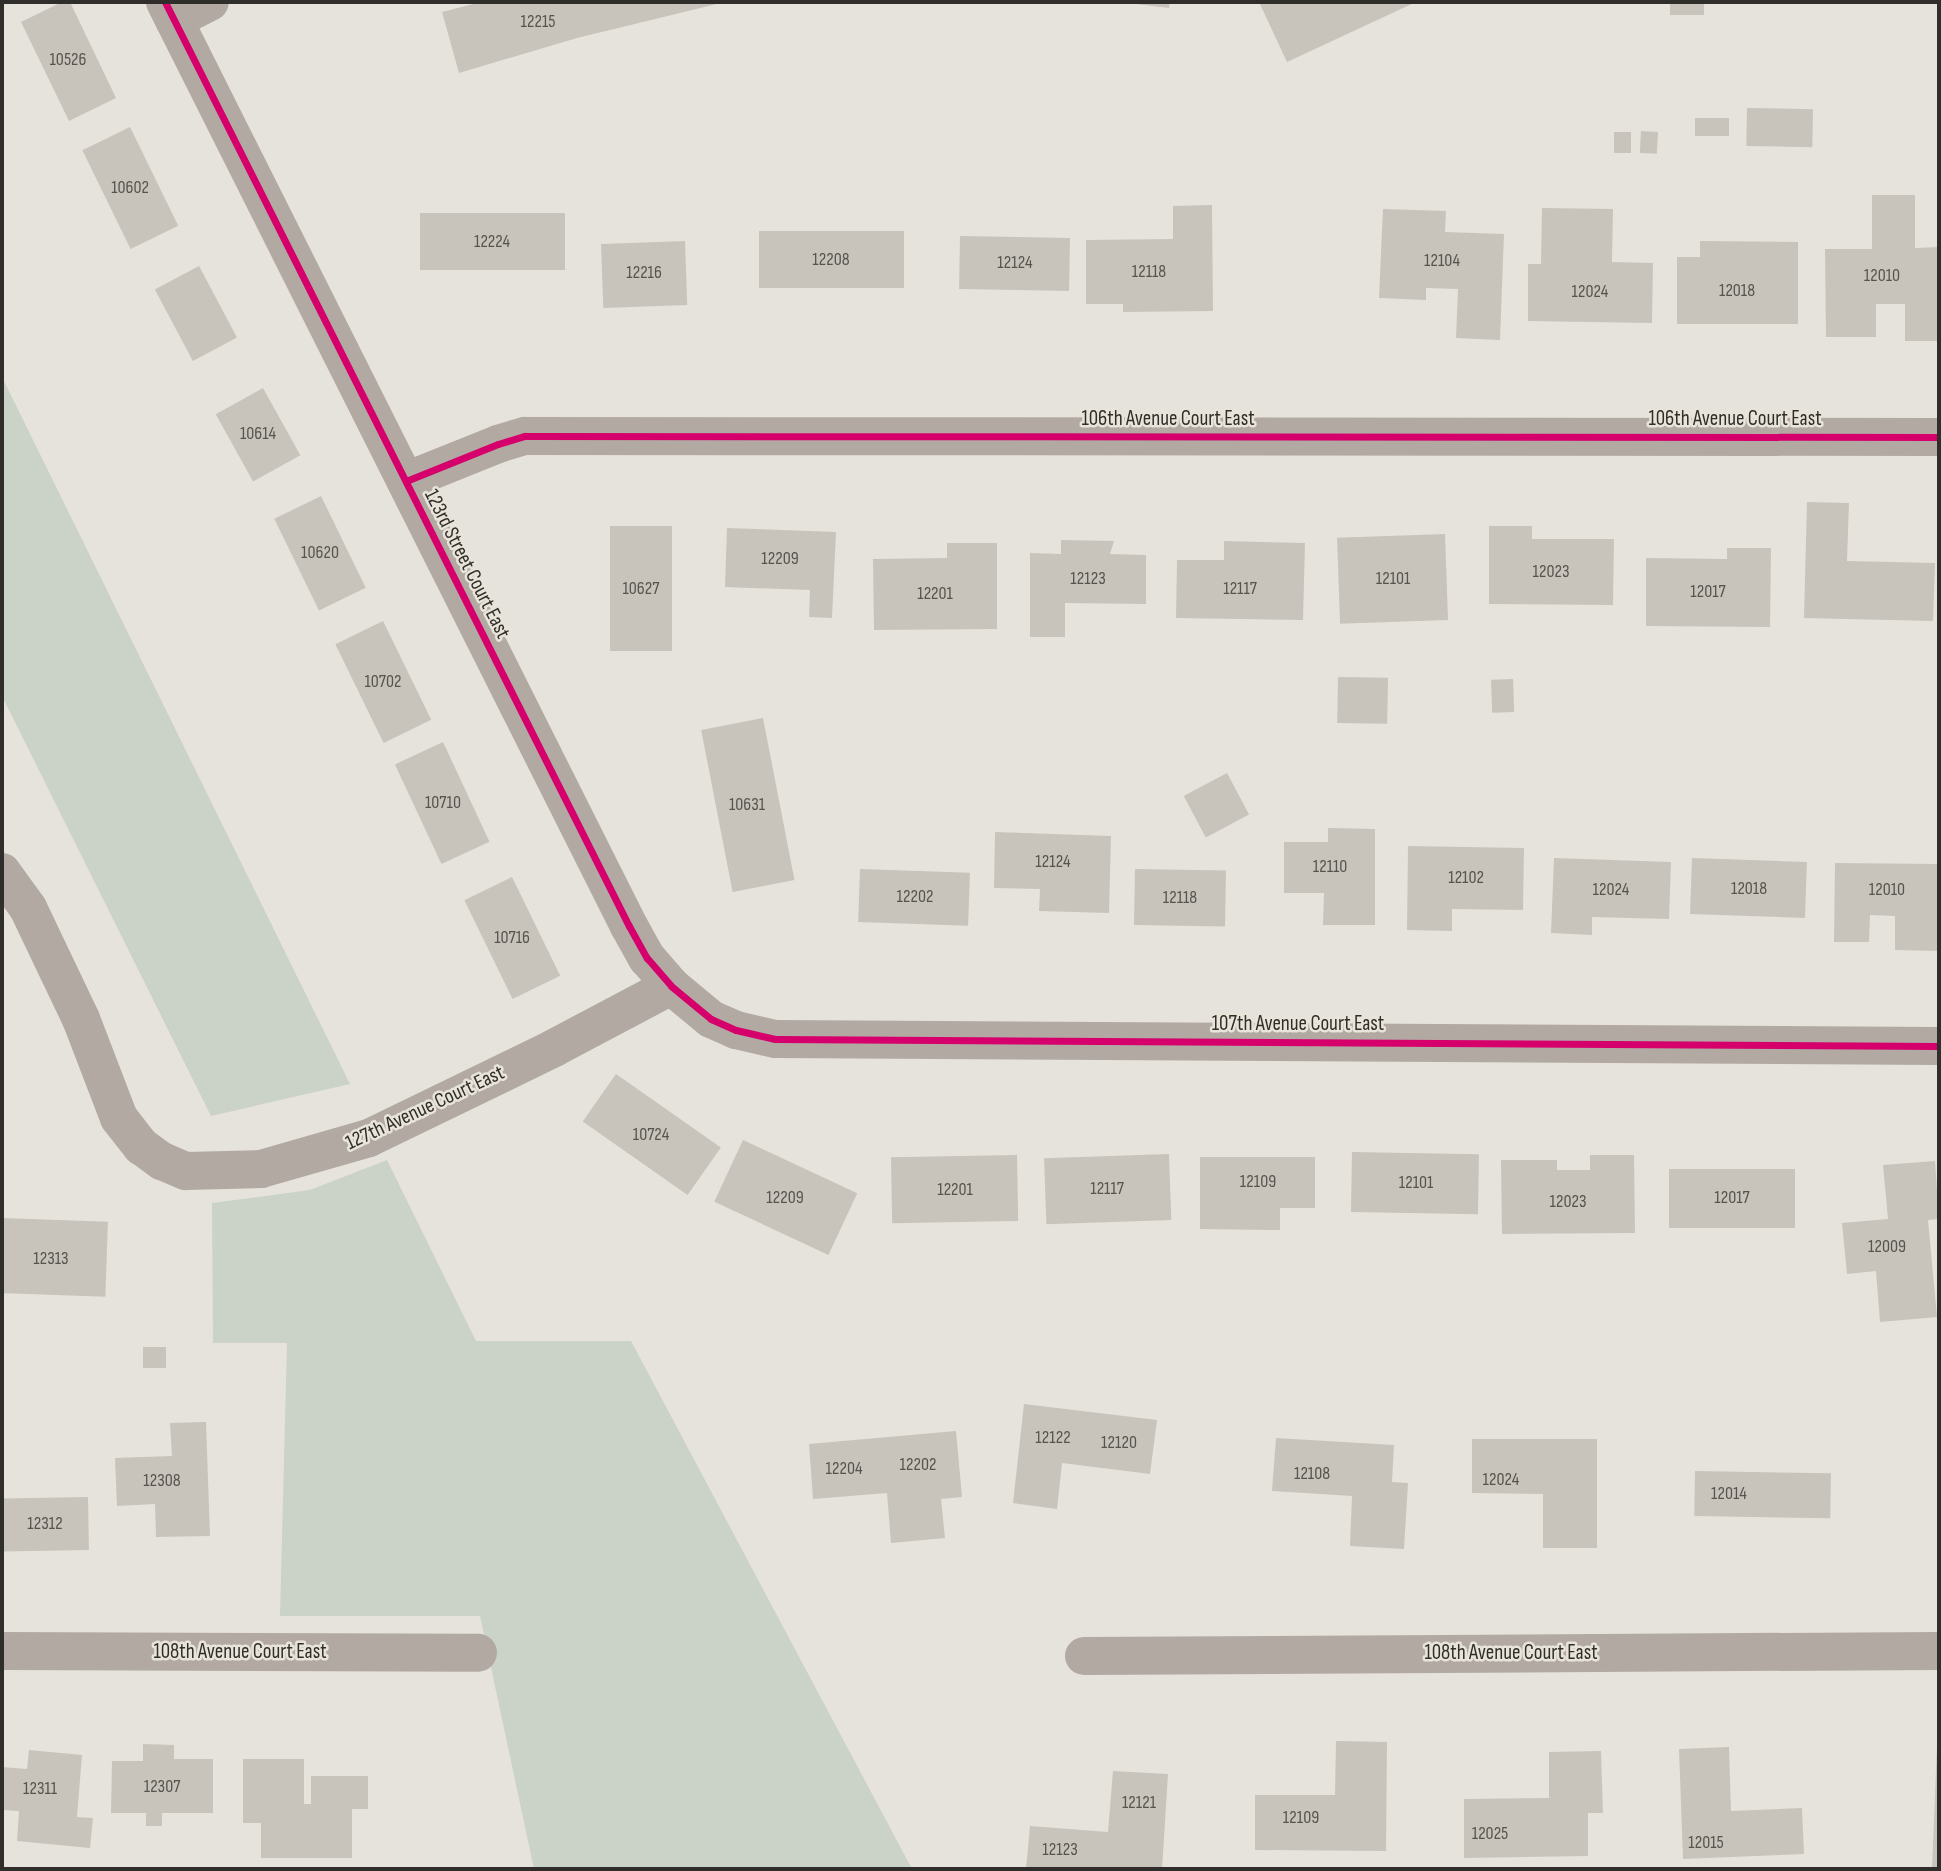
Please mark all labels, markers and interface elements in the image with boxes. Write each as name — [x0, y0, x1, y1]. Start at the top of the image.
house number: 12215 — [521, 11, 555, 33]
house number: 10526 — [50, 49, 86, 71]
house number: 10602 — [111, 177, 149, 199]
house number: 12224 — [474, 231, 510, 253]
house number: 12208 — [812, 249, 850, 271]
house number: 12104 — [1424, 250, 1460, 272]
house number: 12124 — [997, 252, 1033, 274]
house number: 12118 — [1132, 261, 1166, 283]
house number: 12216 — [626, 262, 662, 284]
house number: 12010 — [1864, 265, 1900, 287]
house number: 12018 — [1719, 280, 1755, 302]
house number: 12024 — [1572, 281, 1608, 303]
street label: 106th Avenue Court East — [1081, 406, 1255, 432]
street label: 106th Avenue Court East — [1648, 406, 1822, 432]
house number: 10614 — [240, 423, 276, 445]
street label: 123rd Street Court East — [418, 485, 516, 643]
house number: 10620 — [301, 542, 339, 564]
house number: 12209 — [761, 548, 799, 570]
house number: 12023 — [1533, 561, 1569, 583]
house number: 12123 — [1070, 568, 1106, 590]
house number: 12101 — [1376, 568, 1410, 590]
house number: 10627 — [622, 578, 660, 600]
house number: 12117 — [1223, 578, 1257, 600]
house number: 12017 — [1690, 581, 1726, 603]
house number: 12201 — [917, 583, 953, 605]
house number: 10702 — [365, 671, 401, 693]
house number: 10710 — [425, 792, 461, 814]
house number: 10631 — [729, 794, 765, 816]
house number: 12124 — [1035, 851, 1071, 873]
house number: 12110 — [1313, 856, 1347, 878]
house number: 12102 — [1448, 867, 1484, 889]
house number: 12018 — [1731, 878, 1767, 900]
house number: 12024 — [1593, 879, 1629, 901]
house number: 12010 — [1869, 879, 1905, 901]
house number: 12202 — [897, 886, 933, 908]
house number: 12118 — [1163, 887, 1197, 909]
house number: 10716 — [494, 927, 530, 949]
street label: 107th Avenue Court East — [1212, 1011, 1384, 1037]
street label: 127th Avenue Court East — [342, 1060, 508, 1156]
house number: 10724 — [633, 1124, 669, 1146]
house number: 12109 — [1240, 1171, 1276, 1193]
house number: 12101 — [1399, 1172, 1433, 1194]
house number: 12117 — [1090, 1178, 1124, 1200]
house number: 12201 — [937, 1179, 973, 1201]
house number: 12209 — [766, 1187, 804, 1209]
house number: 12017 — [1714, 1187, 1750, 1209]
house number: 12023 — [1550, 1191, 1586, 1213]
house number: 12009 — [1868, 1236, 1906, 1258]
house number: 12313 — [33, 1248, 69, 1270]
house number: 12122 — [1035, 1427, 1071, 1449]
house number: 12120 — [1101, 1432, 1137, 1454]
house number: 12202 — [900, 1454, 936, 1476]
house number: 12204 — [826, 1458, 862, 1480]
house number: 12108 — [1294, 1463, 1330, 1485]
house number: 12024 — [1483, 1469, 1519, 1491]
house number: 12308 — [143, 1470, 181, 1492]
house number: 12014 — [1711, 1483, 1747, 1505]
house number: 12312 — [27, 1513, 63, 1535]
street label: 108th Avenue Court East — [153, 1639, 327, 1665]
street label: 108th Avenue Court East — [1424, 1640, 1598, 1666]
house number: 12307 — [144, 1776, 180, 1798]
house number: 12311 — [23, 1778, 57, 1800]
house number: 12121 — [1122, 1792, 1156, 1814]
house number: 12109 — [1283, 1807, 1319, 1829]
house number: 12025 — [1472, 1823, 1508, 1845]
house number: 12015 — [1688, 1832, 1724, 1854]
house number: 12123 — [1042, 1839, 1078, 1861]

